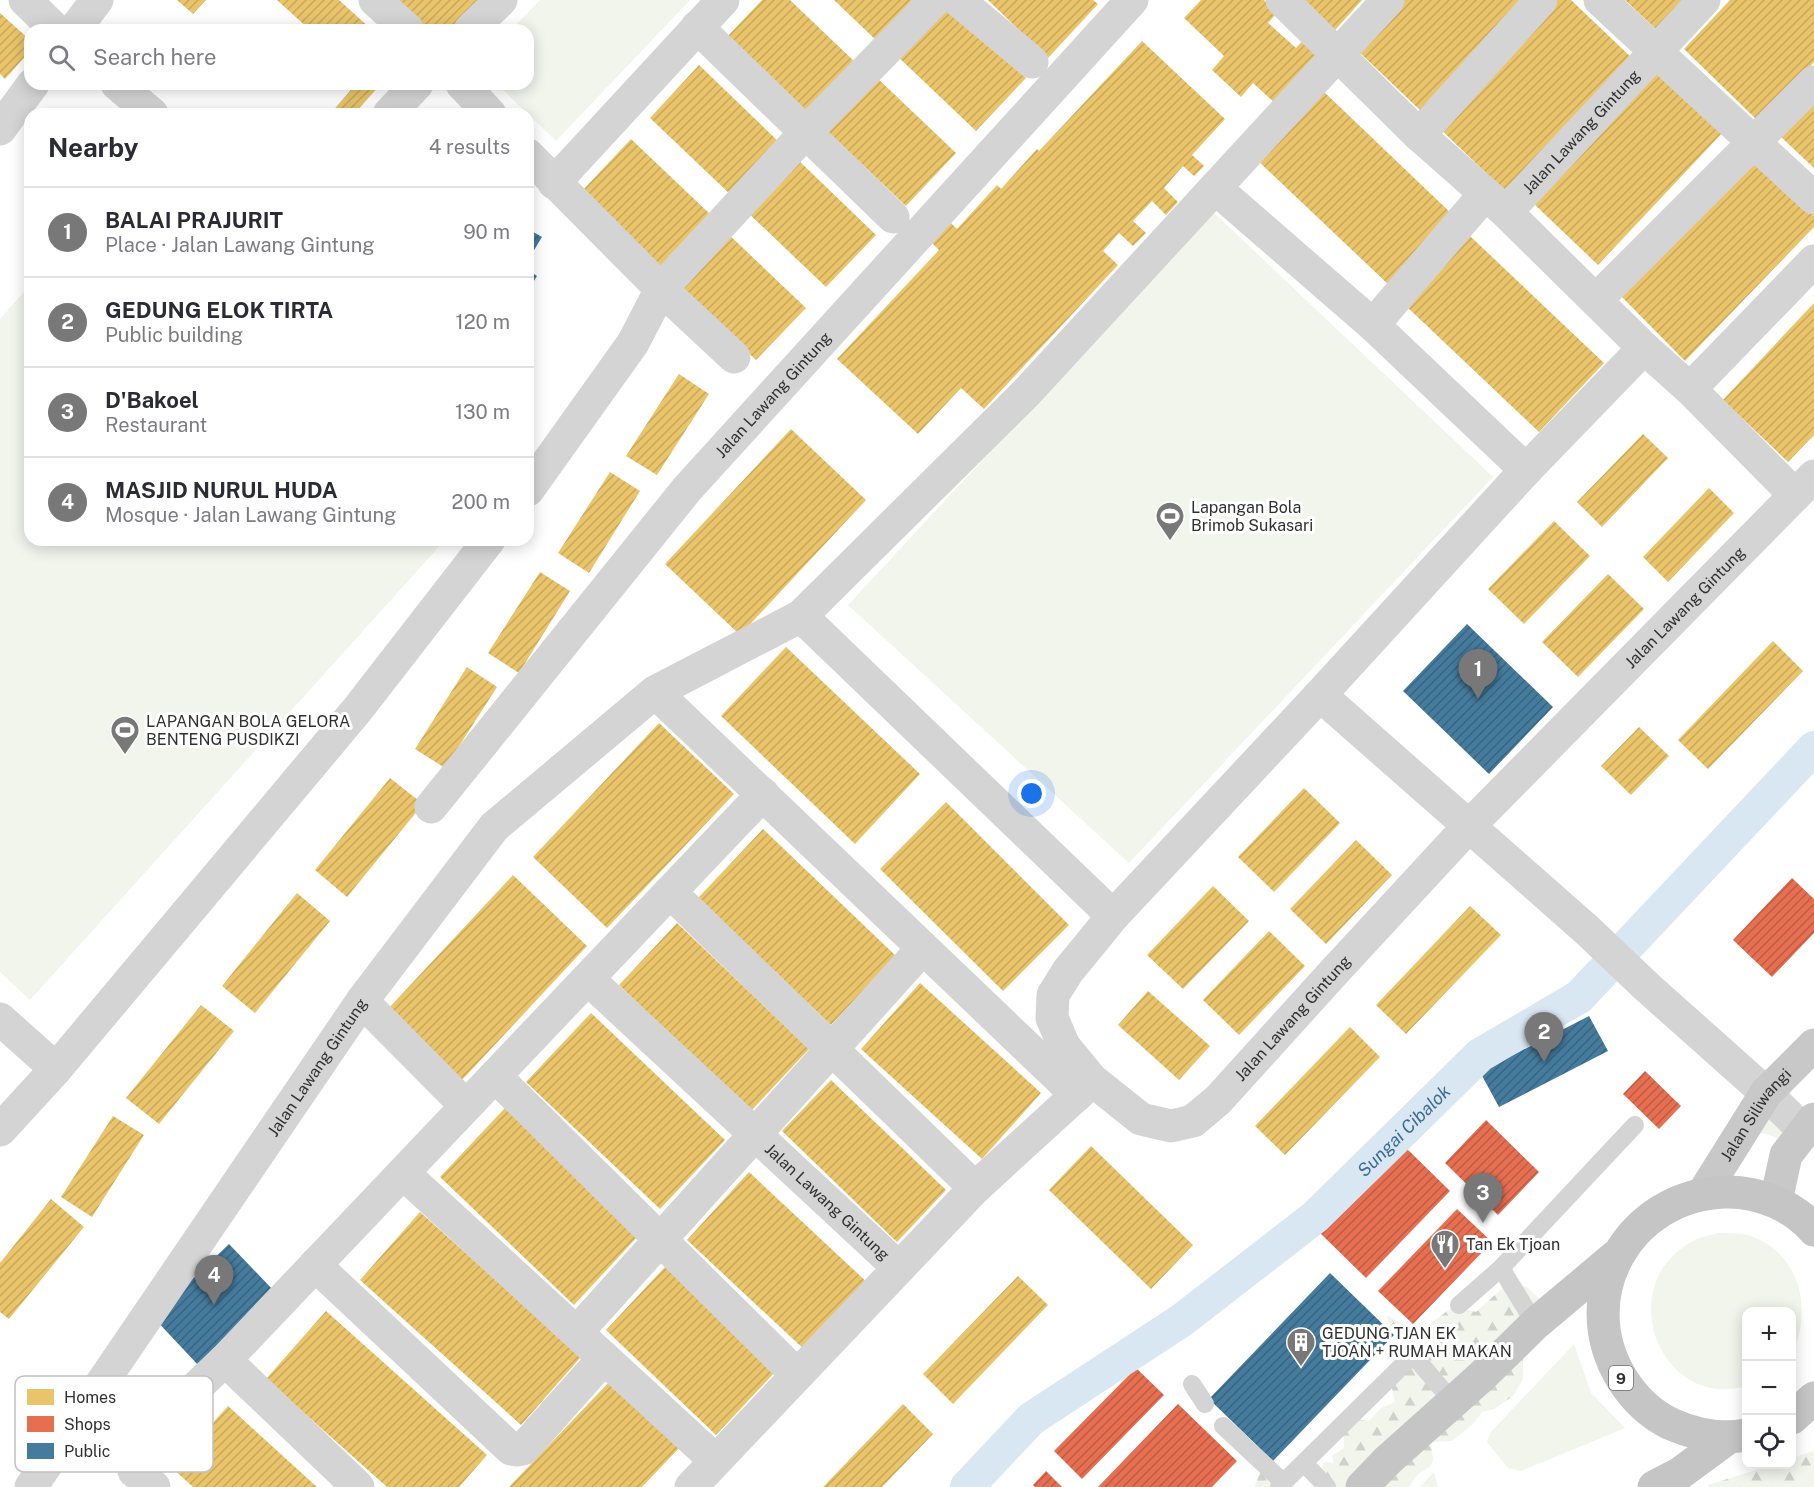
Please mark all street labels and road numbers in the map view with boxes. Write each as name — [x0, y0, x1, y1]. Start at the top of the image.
street label: Jalan Lawang Gintung — [1518, 65, 1644, 198]
street label: Jalan Lawang Gintung — [711, 328, 835, 461]
street label: Jalan Lawang Gintung — [1621, 542, 1749, 672]
street label: Jalan Lawang Gintung — [1231, 951, 1354, 1085]
street label: Jalan Lawang Gintung — [263, 994, 371, 1140]
street label: Jalan Siliwangi — [1716, 1064, 1795, 1165]
street label: Jalan Lawang Gintung — [761, 1139, 894, 1264]
road number: 9 — [1609, 1366, 1633, 1390]

